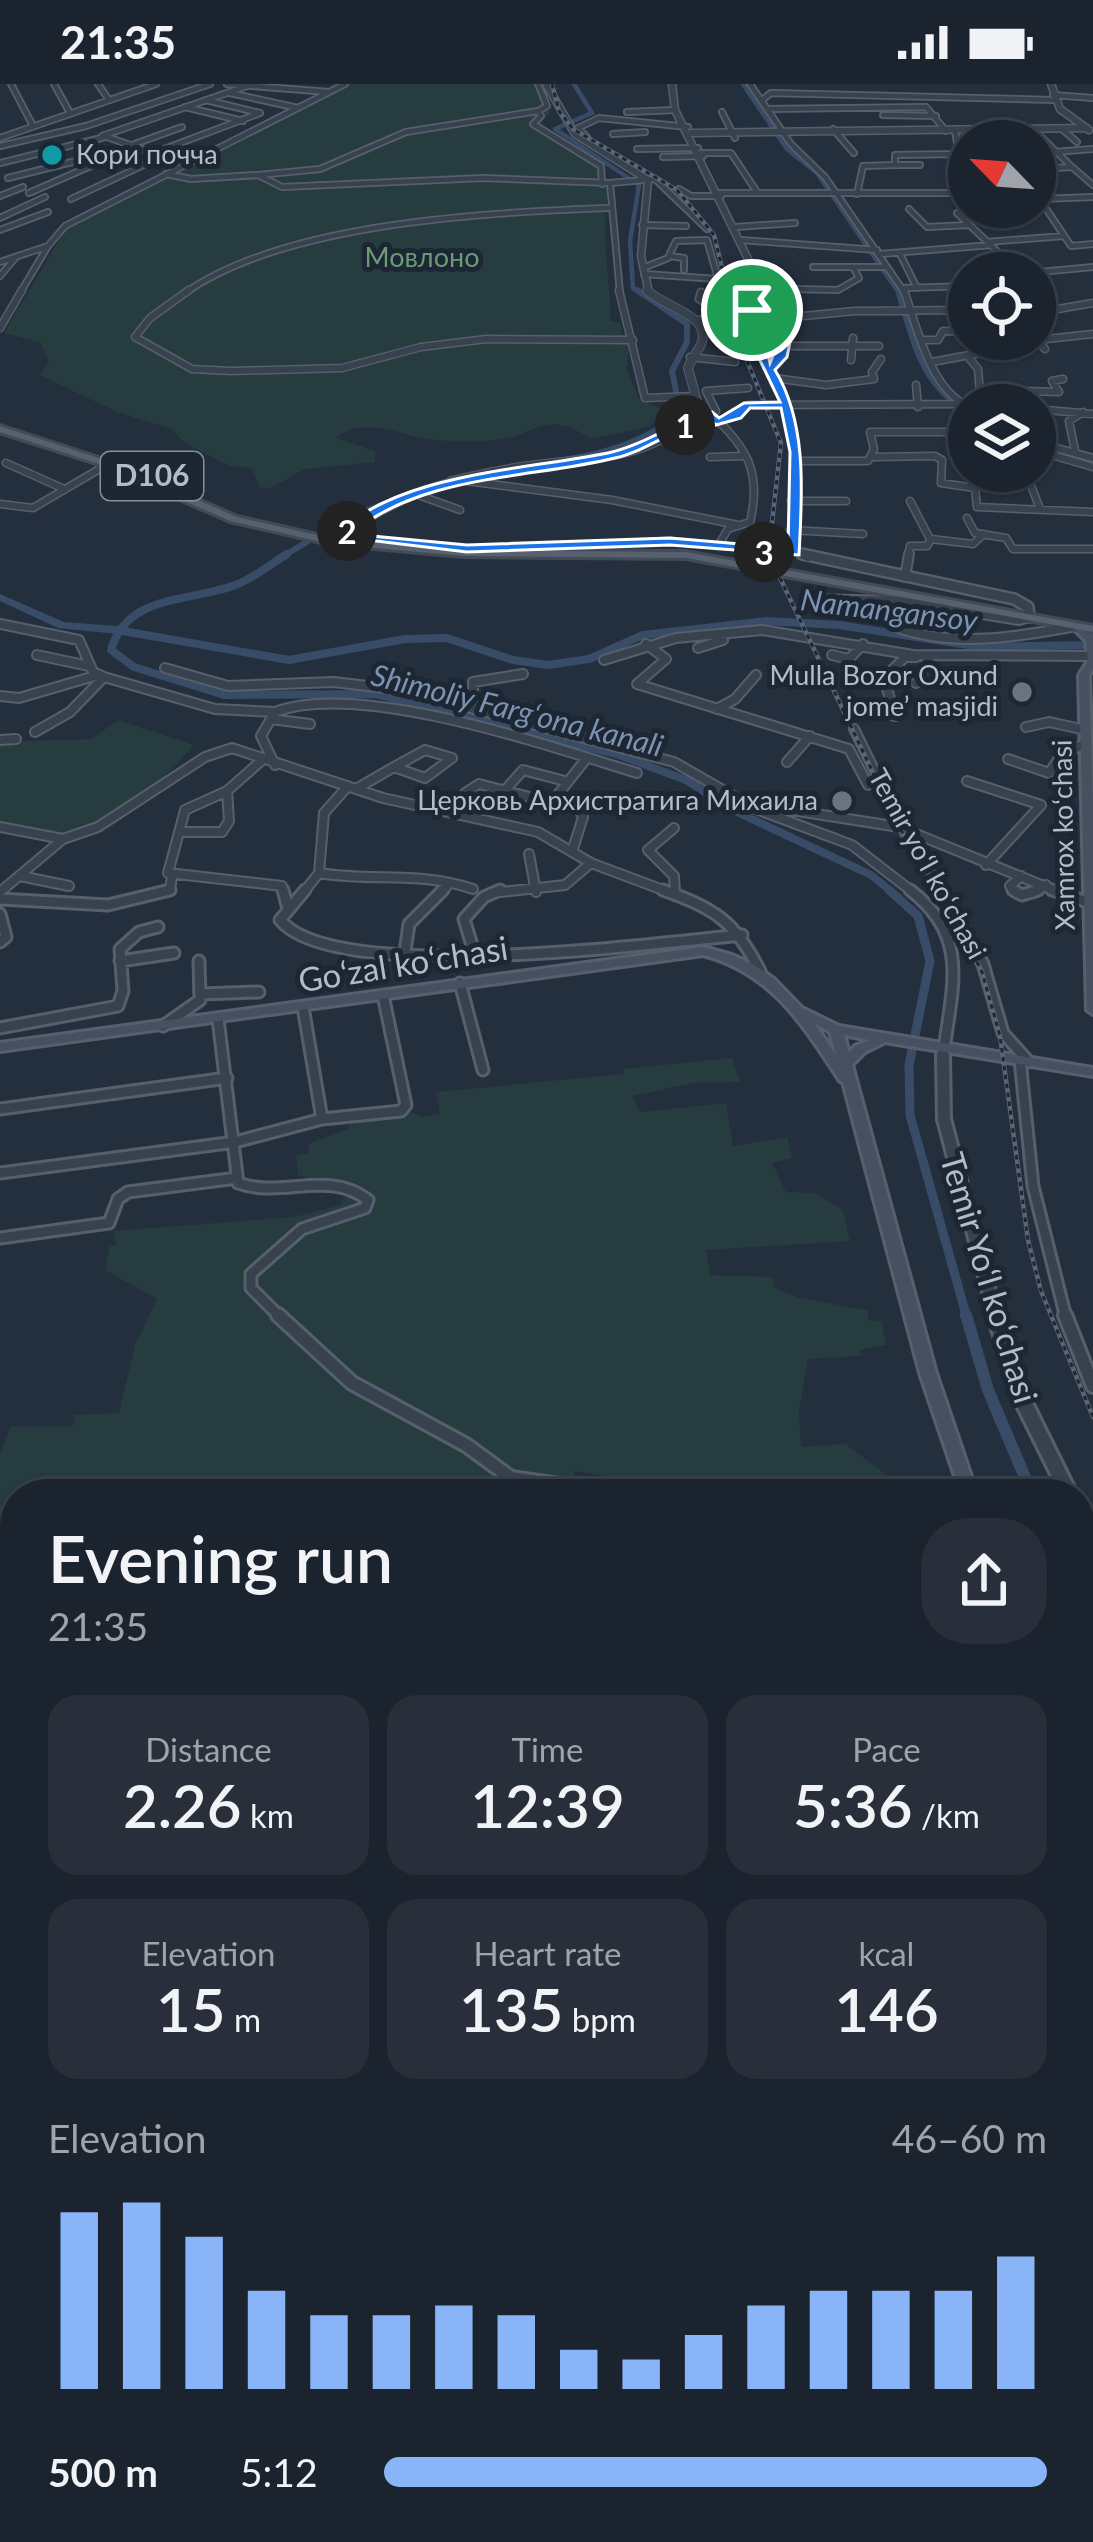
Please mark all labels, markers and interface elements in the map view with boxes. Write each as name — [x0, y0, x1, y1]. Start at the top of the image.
text: 21:35 — [60, 15, 176, 69]
north arrow — [948, 120, 1056, 228]
map controls — [948, 120, 1056, 492]
place label: Кори почча — [76, 137, 218, 170]
marker: Кори почча — [39, 142, 65, 168]
park label: Мовлоно — [365, 240, 479, 273]
button: locate — [948, 252, 1056, 360]
pin — [701, 259, 803, 361]
icon: arrive — [719, 277, 785, 343]
button: layers — [948, 384, 1056, 492]
pin: 1 — [655, 395, 715, 455]
text: 1 — [675, 405, 695, 445]
road number: D106 — [101, 452, 203, 500]
pin: 2 — [317, 501, 377, 561]
text: 2 — [337, 511, 357, 551]
pin: 3 — [734, 522, 794, 582]
text: 3 — [754, 532, 774, 572]
water label: Namangansoy — [799, 580, 980, 638]
water label: Shimoliy Fargʻona kanali — [368, 655, 667, 763]
place label: Mulla Bozor Oxund jome’ masjidi — [769, 658, 998, 722]
marker: Mulla Bozor Oxund jome’ masjidi — [1009, 679, 1035, 705]
street label: Xamrox koʻchasi — [1044, 739, 1081, 931]
street label: Temir yoʻl koʻchasi — [862, 762, 994, 964]
place label: Церковь Архистратига Михаила — [417, 783, 818, 816]
marker: Церковь Архистратига Михаила — [829, 788, 855, 814]
street label: Goʻzal koʻchasi — [295, 927, 510, 999]
street label: Temir Yoʻl koʻchasi — [933, 1148, 1047, 1408]
text: Evening run — [48, 1518, 393, 1597]
button: share — [921, 1518, 1047, 1644]
text: 21:35 — [48, 1603, 148, 1649]
text: Distance — [145, 1729, 272, 1769]
text: Time — [512, 1729, 583, 1769]
text: Pace — [852, 1729, 921, 1769]
text: 2.26 — [123, 1769, 242, 1841]
text: 12:39 — [470, 1769, 625, 1841]
text: 5:36 — [793, 1769, 913, 1841]
text: km — [242, 1795, 294, 1835]
text: /km — [913, 1795, 980, 1835]
text: Elevation — [141, 1933, 276, 1973]
text: Heart rate — [474, 1933, 621, 1973]
text: kcal — [859, 1933, 914, 1973]
text: 15 — [156, 1973, 226, 2045]
text: 135 — [459, 1973, 563, 2045]
text: 146 — [834, 1973, 939, 2045]
text: m — [226, 1999, 261, 2039]
text: bpm — [563, 1999, 636, 2039]
text: Elevation — [48, 2115, 206, 2161]
text: 46–60 m — [892, 2115, 1047, 2161]
text: 500 m — [48, 2449, 158, 2495]
text: 5:12 — [240, 2449, 318, 2495]

